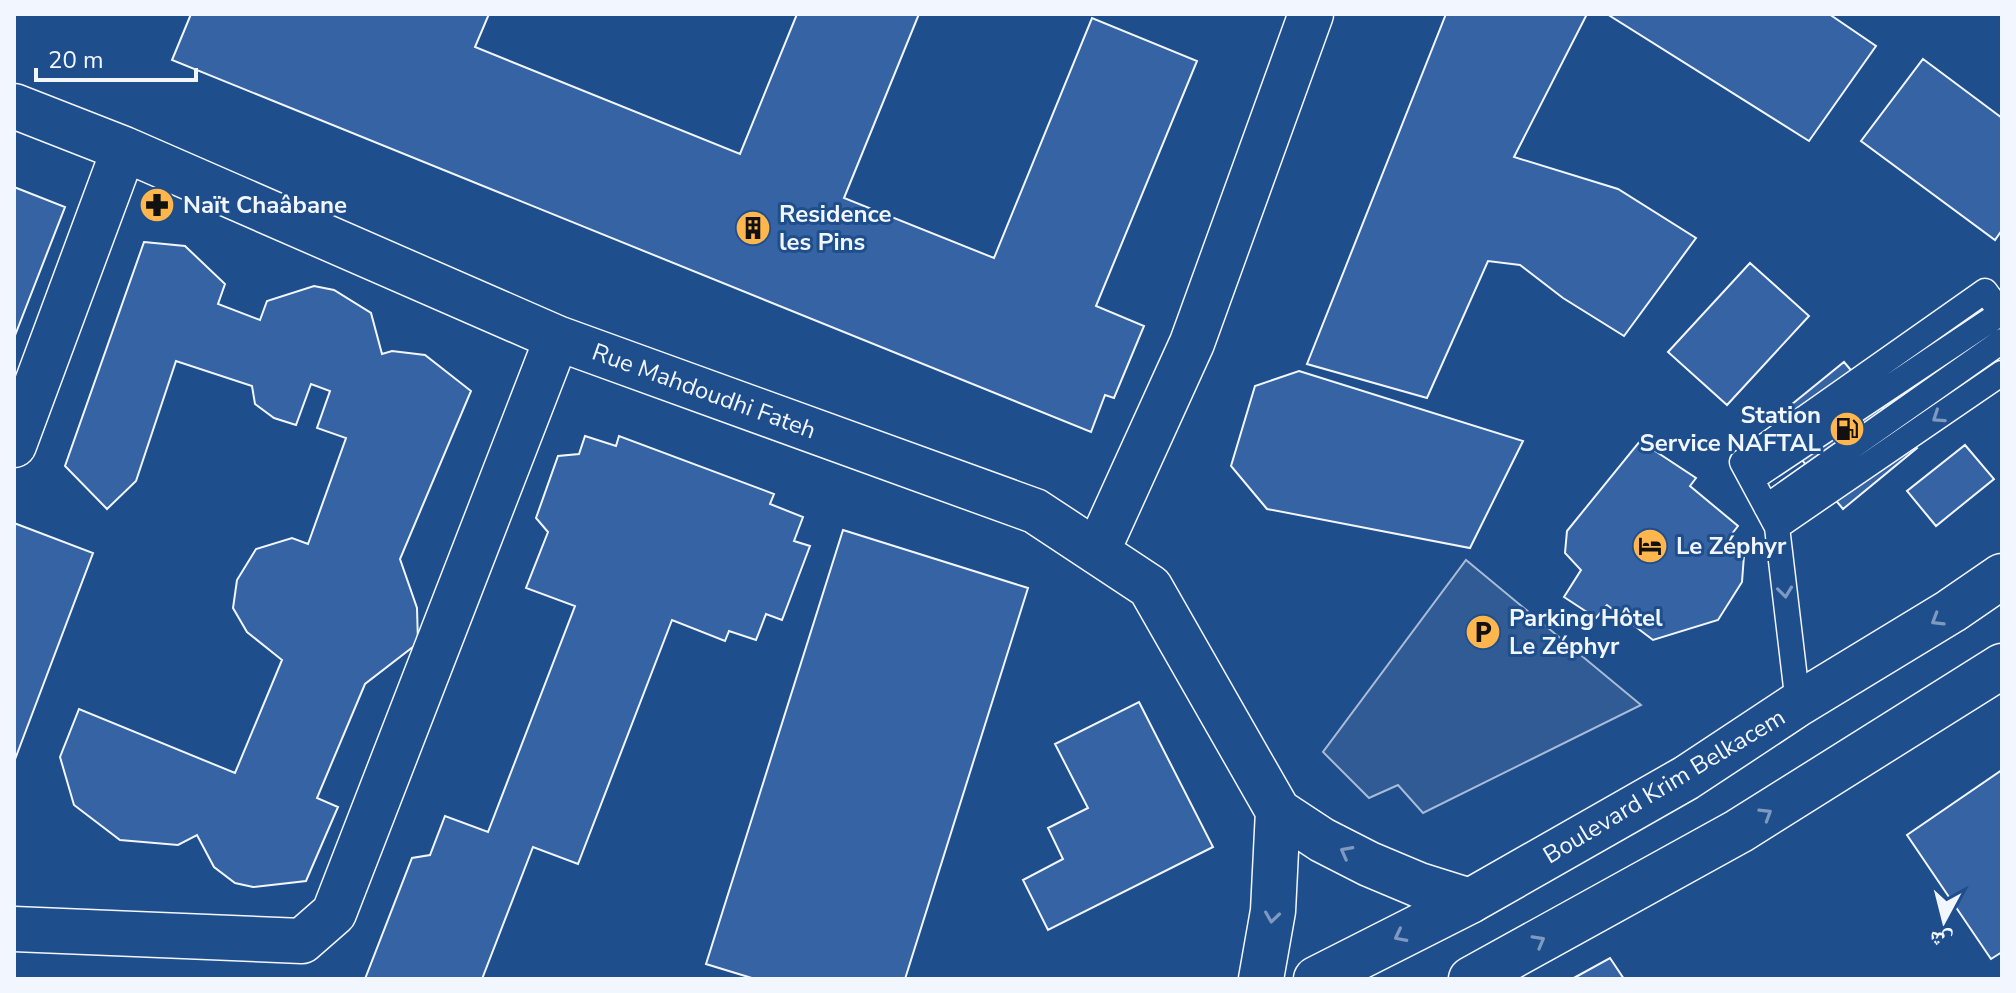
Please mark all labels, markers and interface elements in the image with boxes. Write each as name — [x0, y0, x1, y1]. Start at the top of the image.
scale bar — [36, 32, 196, 82]
text: 20 m — [48, 44, 104, 76]
pharmacy icon: Naït Chaâbane — [138, 186, 176, 224]
place label: Naït Chaâbane — [183, 189, 347, 221]
place label: Residence les Pins — [779, 198, 892, 258]
building icon: Residence les Pins — [734, 209, 772, 247]
street label: Rue Mahdoudhi Fateh — [588, 336, 820, 446]
place label: Station Service NAFTAL — [1640, 399, 1821, 459]
one-way arrow — [1932, 407, 1946, 422]
fuel station icon: Station Service NAFTAL — [1828, 410, 1866, 448]
hotel icon: Le Zéphyr — [1631, 527, 1669, 565]
place label: Le Zéphyr — [1676, 530, 1787, 562]
one-way arrow — [1776, 586, 1793, 599]
place label: Parking Hôtel Le Zéphyr — [1509, 602, 1663, 662]
one-way arrow — [1931, 610, 1946, 625]
parking icon: Parking Hôtel Le Zéphyr — [1464, 613, 1502, 651]
street label: Boulevard Krim Belkacem — [1537, 701, 1791, 871]
one-way arrow — [1757, 809, 1771, 824]
one-way arrow — [1339, 846, 1354, 861]
north arrow — [1904, 881, 1984, 961]
one-way arrow — [1264, 910, 1281, 923]
text: ش — [1928, 924, 1955, 956]
one-way arrow — [1394, 926, 1409, 942]
one-way arrow — [1530, 935, 1545, 951]

